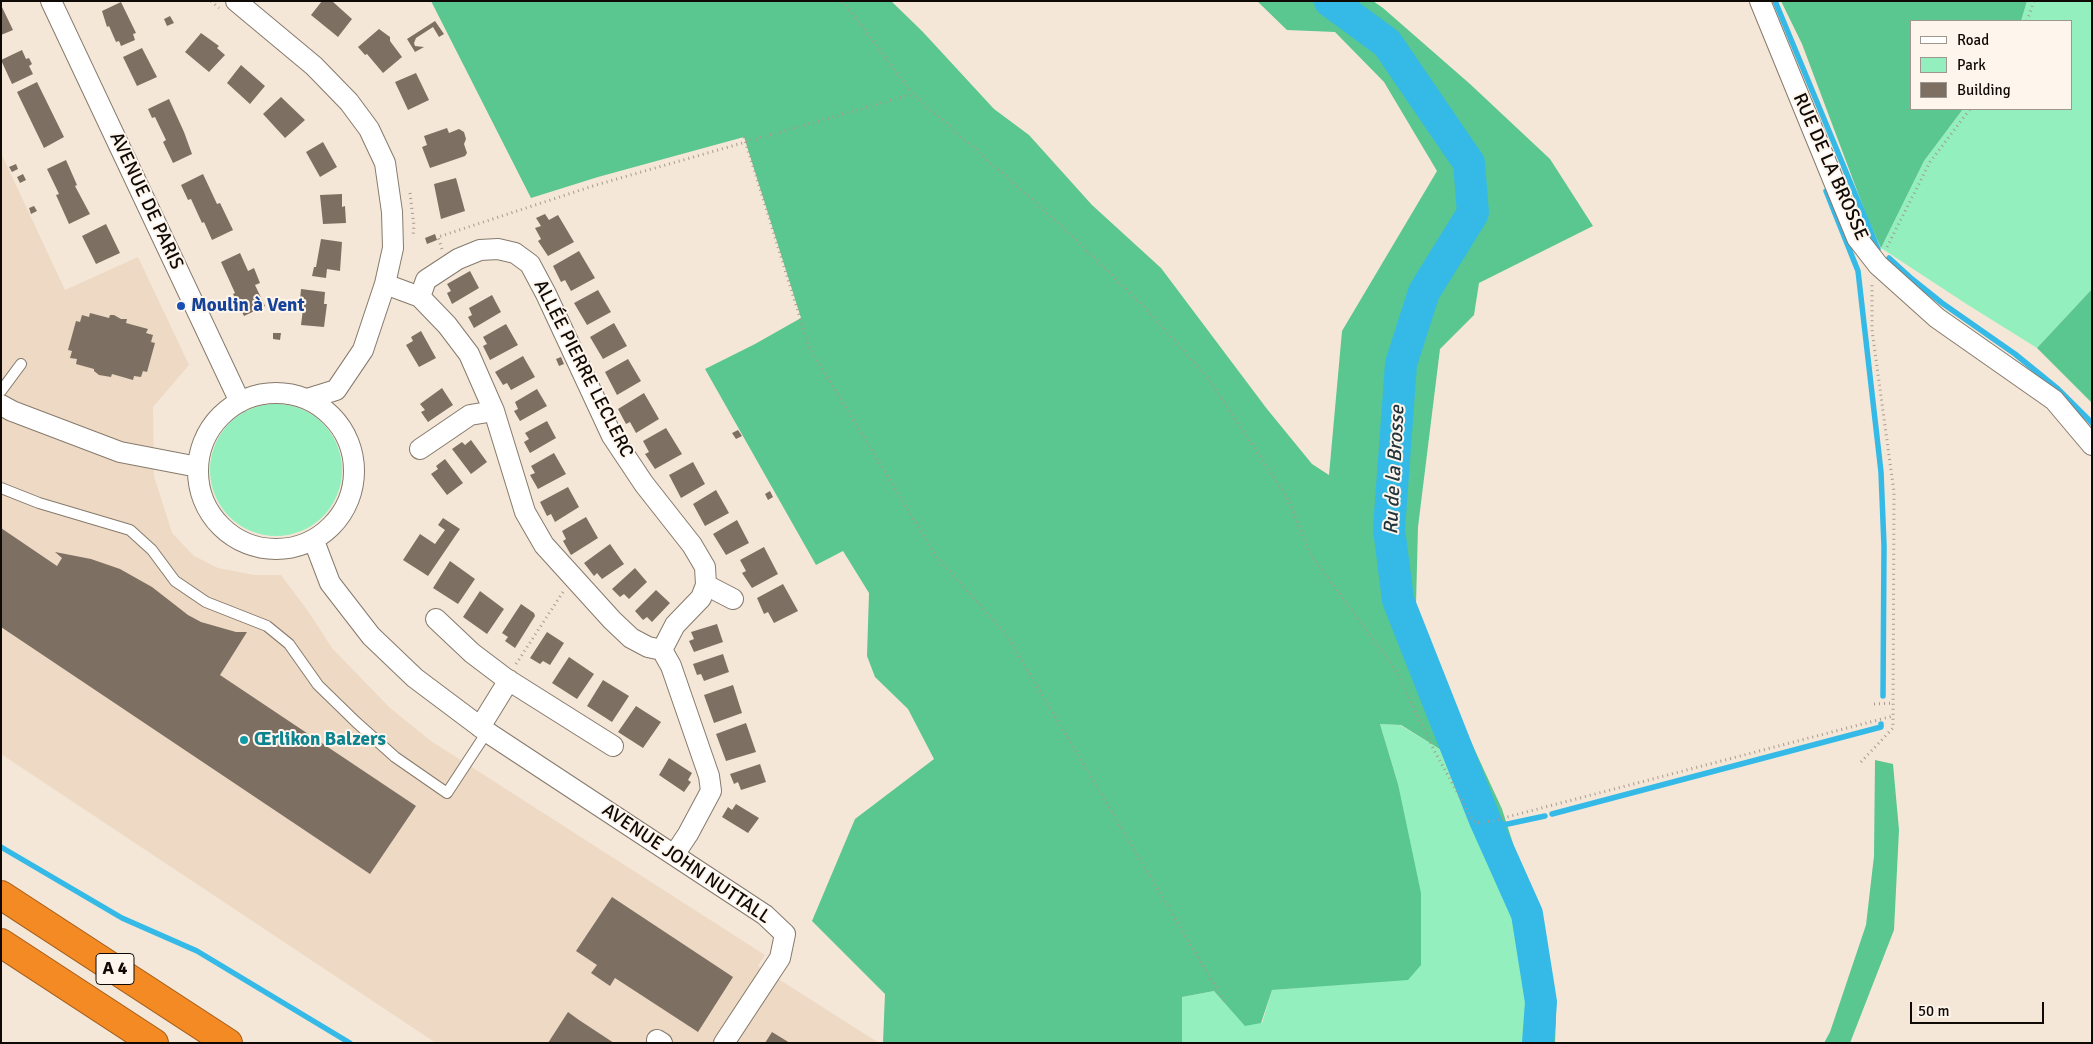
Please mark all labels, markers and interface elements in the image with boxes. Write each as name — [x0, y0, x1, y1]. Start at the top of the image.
legend — [1910, 20, 2073, 110]
text: Road — [1957, 31, 1989, 49]
text: Park — [1957, 56, 1986, 74]
text: Building — [1957, 81, 2011, 99]
street label: RUE DE LA BROSSE — [1787, 90, 1873, 244]
street label: AVENUE DE PARIS — [104, 129, 188, 273]
street label: ALLÉE PIERRE LECLERC — [528, 276, 638, 462]
place label: Moulin à Vent — [191, 295, 305, 317]
marker: Moulin à Vent — [175, 300, 187, 312]
water label: Ru de la Brosse — [1380, 405, 1410, 535]
place label: Œrlikon Balzers — [254, 729, 386, 751]
marker: Œrlikon Balzers — [238, 734, 250, 746]
street label: AVENUE JOHN NUTTALL — [597, 799, 775, 929]
road number: A 4 — [96, 954, 134, 984]
scale bar — [1913, 992, 2047, 1024]
text: 50 m — [1918, 1002, 1949, 1020]

